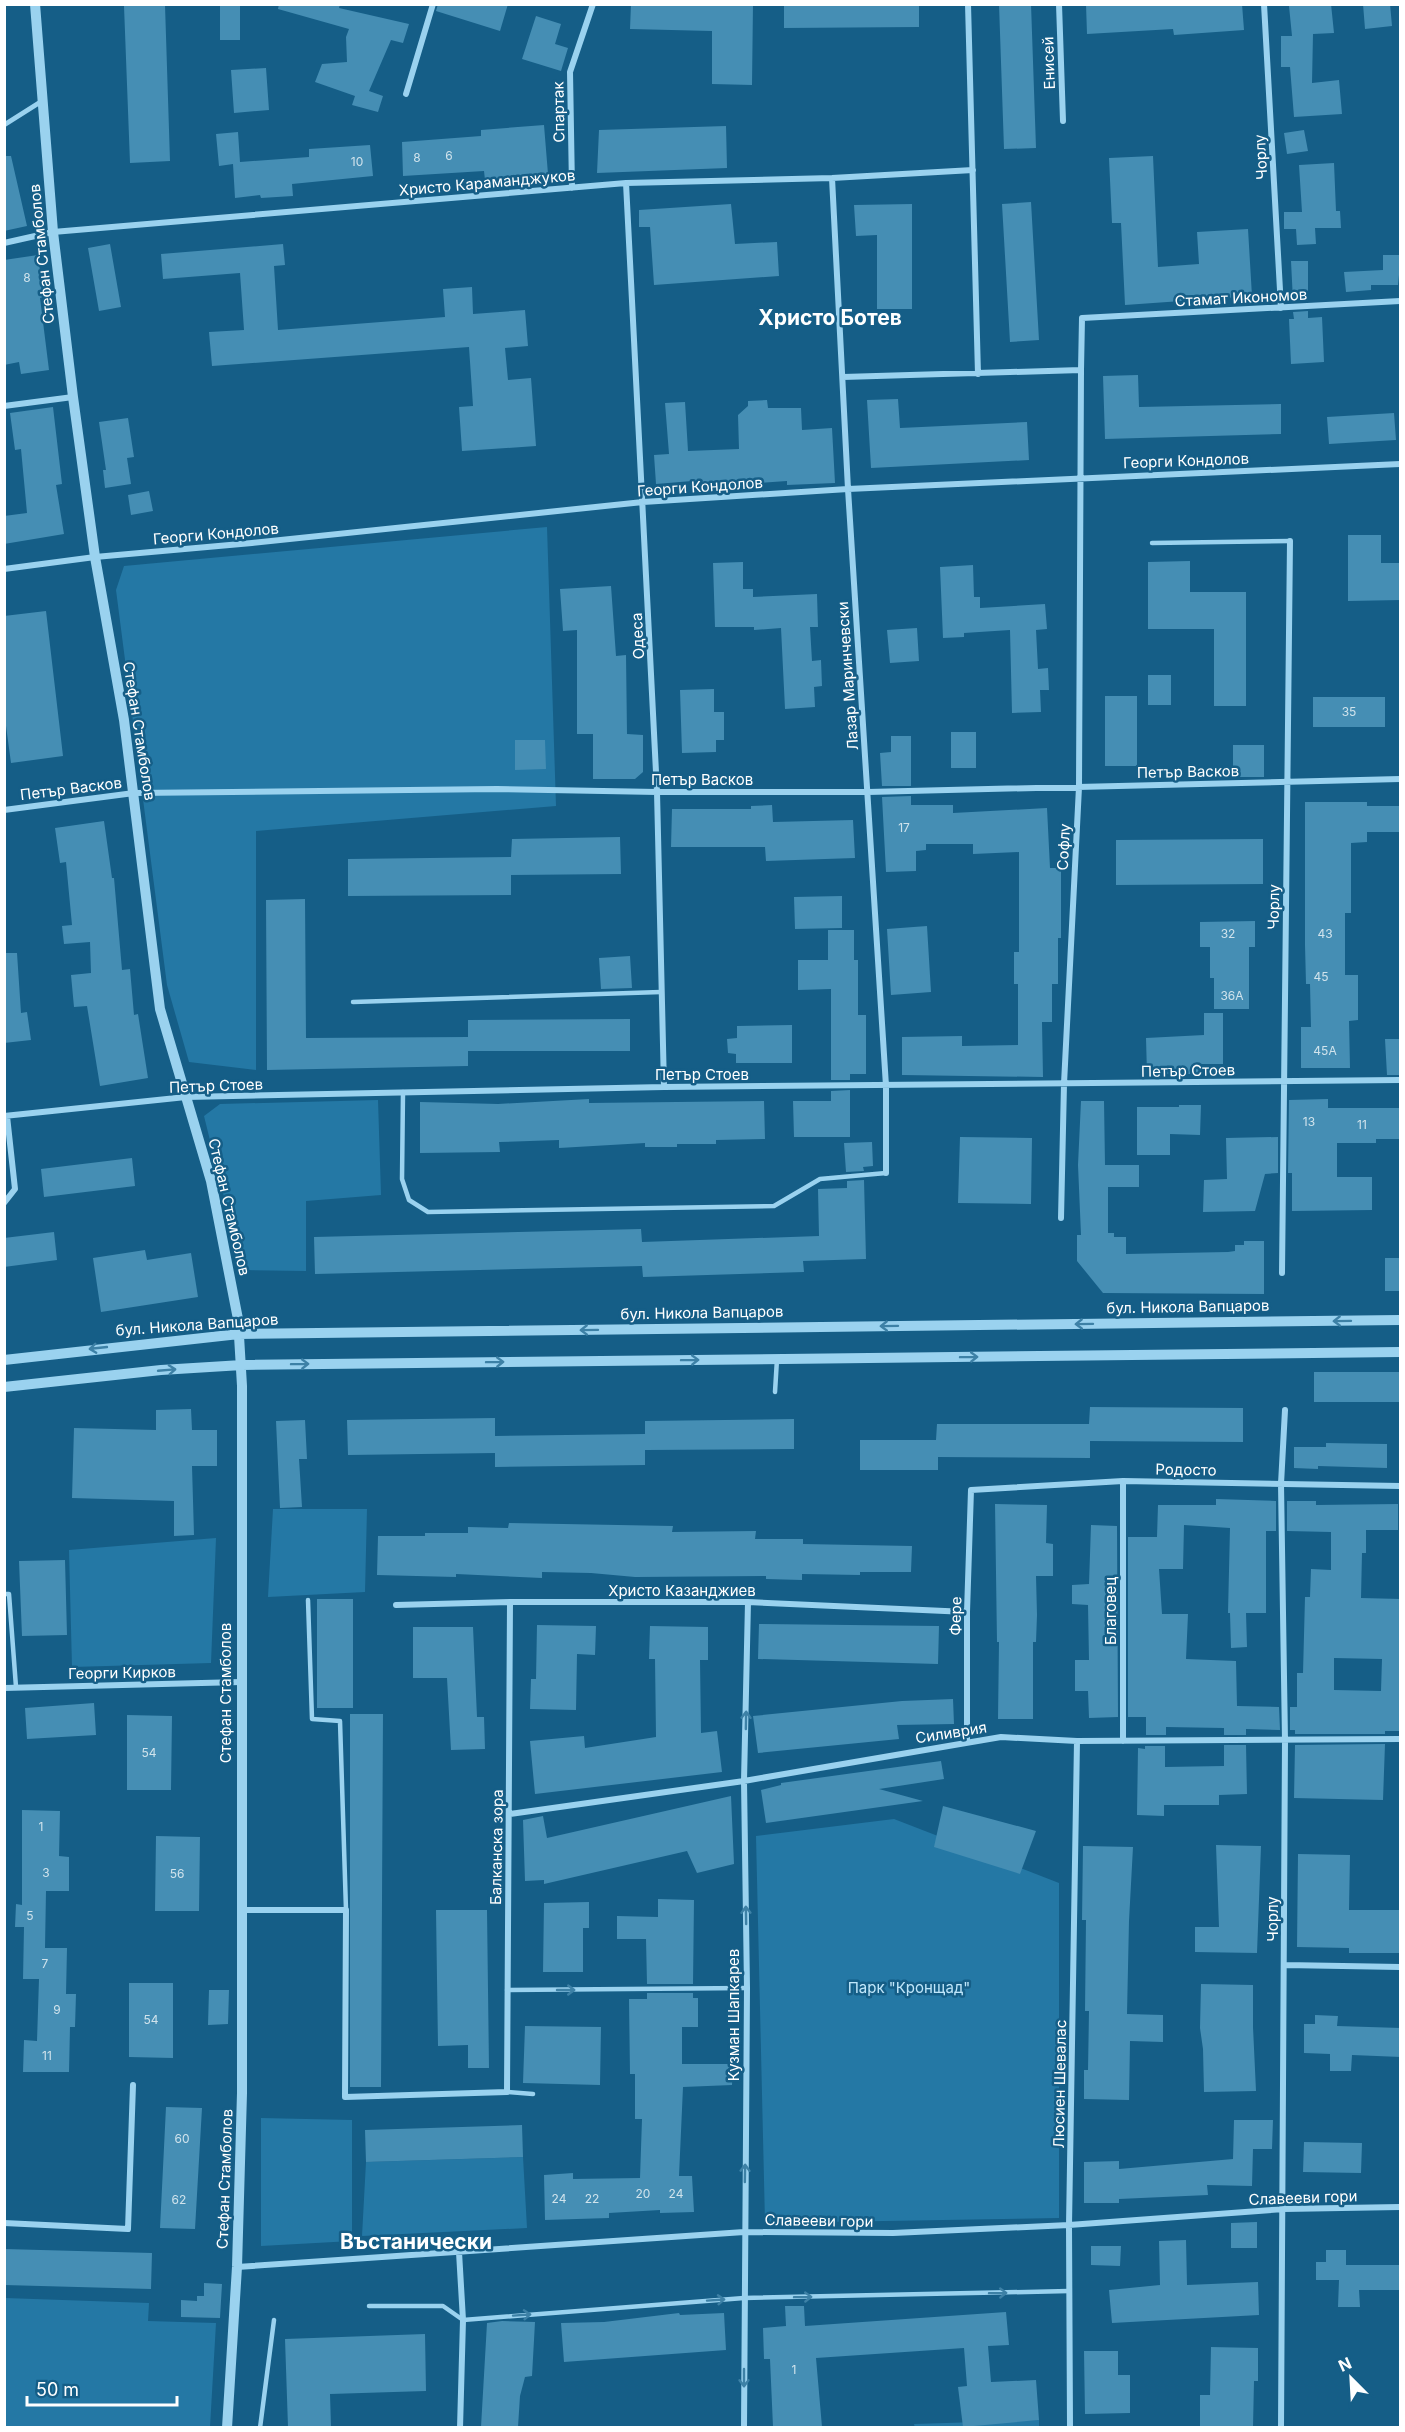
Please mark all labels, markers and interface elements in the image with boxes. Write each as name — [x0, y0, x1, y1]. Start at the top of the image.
street label: Енисей — [1038, 36, 1059, 90]
street label: Спартак — [548, 81, 569, 143]
street label: Чорлу — [1250, 133, 1271, 180]
house number: 6 — [445, 148, 453, 163]
house number: 8 — [413, 150, 421, 165]
house number: 10 — [351, 154, 363, 169]
street label: Христо Караманджуков — [398, 165, 576, 200]
street label: Стефан Стамболов — [25, 183, 58, 325]
house number: 8 — [23, 270, 31, 285]
street label: Стамат Икономов — [1174, 285, 1308, 310]
district label: Христо Ботев — [758, 305, 902, 330]
street label: Георги Кондолов — [1123, 449, 1249, 472]
street label: Георги Кондолов — [636, 473, 764, 500]
street label: Георги Кондолов — [152, 519, 280, 548]
street label: Лазар Маринчевски — [833, 601, 862, 751]
street label: Одеса — [627, 612, 648, 660]
street label: Стефан Стамболов — [119, 660, 160, 802]
house number: 35 — [1342, 704, 1356, 719]
street label: Петър Васков — [1137, 761, 1239, 782]
street label: Петър Васков — [651, 770, 753, 789]
street label: Петър Васков — [19, 773, 123, 804]
house number: 17 — [898, 820, 910, 835]
street label: Софлу — [1053, 822, 1074, 871]
street label: Чорлу — [1264, 884, 1283, 930]
house number: 32 — [1221, 926, 1235, 941]
house number: 43 — [1317, 926, 1333, 941]
house number: 45 — [1313, 969, 1329, 984]
house number: 36А — [1220, 988, 1244, 1003]
house number: 45А — [1313, 1043, 1337, 1058]
street label: Петър Стоев — [1141, 1060, 1235, 1081]
street label: Петър Стоев — [655, 1065, 749, 1084]
street label: Петър Стоев — [169, 1074, 263, 1097]
house number: 13 — [1303, 1114, 1315, 1129]
house number: 11 — [1357, 1117, 1367, 1132]
street label: Стефан Стамболов — [204, 1136, 255, 1277]
street label: бул. Никола Вапцаров — [1106, 1296, 1270, 1317]
street label: бул. Никола Вапцаров — [620, 1302, 784, 1323]
street label: бул. Никола Вапцаров — [115, 1309, 279, 1340]
one-way arrow — [1333, 1315, 1353, 1327]
one-way arrow — [1075, 1318, 1095, 1330]
one-way arrow — [880, 1320, 900, 1332]
one-way arrow — [580, 1324, 600, 1335]
one-way arrow — [88, 1343, 108, 1354]
one-way arrow — [958, 1351, 978, 1363]
one-way arrow — [679, 1354, 699, 1366]
one-way arrow — [484, 1356, 504, 1368]
one-way arrow — [289, 1359, 309, 1370]
one-way arrow — [157, 1364, 177, 1375]
street label: Родосто — [1155, 1459, 1217, 1480]
street label: Благовец — [1101, 1577, 1120, 1645]
street label: Христо Казанджиев — [608, 1581, 756, 1600]
street label: Фере — [946, 1596, 965, 1636]
street label: Стефан Стамболов — [216, 1623, 235, 1763]
street label: Георги Кирков — [68, 1662, 176, 1683]
one-way arrow — [740, 1711, 751, 1731]
street label: Силиврия — [914, 1717, 988, 1748]
house number: 54 — [141, 1745, 157, 1760]
street label: Балканска зора — [486, 1789, 507, 1905]
house number: 1 — [39, 1819, 43, 1834]
house number: 3 — [42, 1865, 50, 1880]
house number: 56 — [170, 1866, 184, 1881]
street label: Чорлу — [1263, 1896, 1282, 1942]
one-way arrow — [741, 1906, 752, 1926]
house number: 5 — [26, 1908, 34, 1923]
street label: Кузман Шапкарев — [724, 1949, 743, 2081]
house number: 7 — [42, 1956, 49, 1971]
park label: Парк "Кронщад" — [848, 1978, 970, 1997]
one-way arrow — [555, 1984, 575, 1996]
house number: 9 — [53, 2002, 61, 2017]
house number: 54 — [143, 2012, 159, 2027]
street label: Люсиен Шевалас — [1049, 2019, 1070, 2149]
house number: 11 — [42, 2048, 52, 2063]
street label: Стефан Стамболов — [213, 2109, 236, 2249]
house number: 60 — [174, 2131, 190, 2146]
one-way arrow — [739, 2164, 751, 2184]
house number: 20 — [636, 2186, 650, 2201]
house number: 24 — [669, 2186, 684, 2201]
street label: Славееви гори — [1248, 2186, 1358, 2209]
house number: 24 — [552, 2191, 567, 2206]
house number: 22 — [585, 2191, 599, 2206]
house number: 62 — [172, 2192, 186, 2207]
street label: Славееви гори — [764, 2210, 874, 2231]
district label: Въстанически — [340, 2229, 492, 2254]
one-way arrow — [987, 2287, 1007, 2299]
one-way arrow — [792, 2291, 812, 2303]
one-way arrow — [706, 2295, 726, 2306]
one-way arrow — [511, 2310, 531, 2321]
north arrow — [1321, 2348, 1381, 2408]
text: N — [1335, 2353, 1355, 2376]
house number: 1 — [792, 2362, 796, 2377]
one-way arrow — [738, 2367, 750, 2387]
scale bar — [27, 2369, 177, 2407]
text: 50 m — [36, 2379, 79, 2400]

